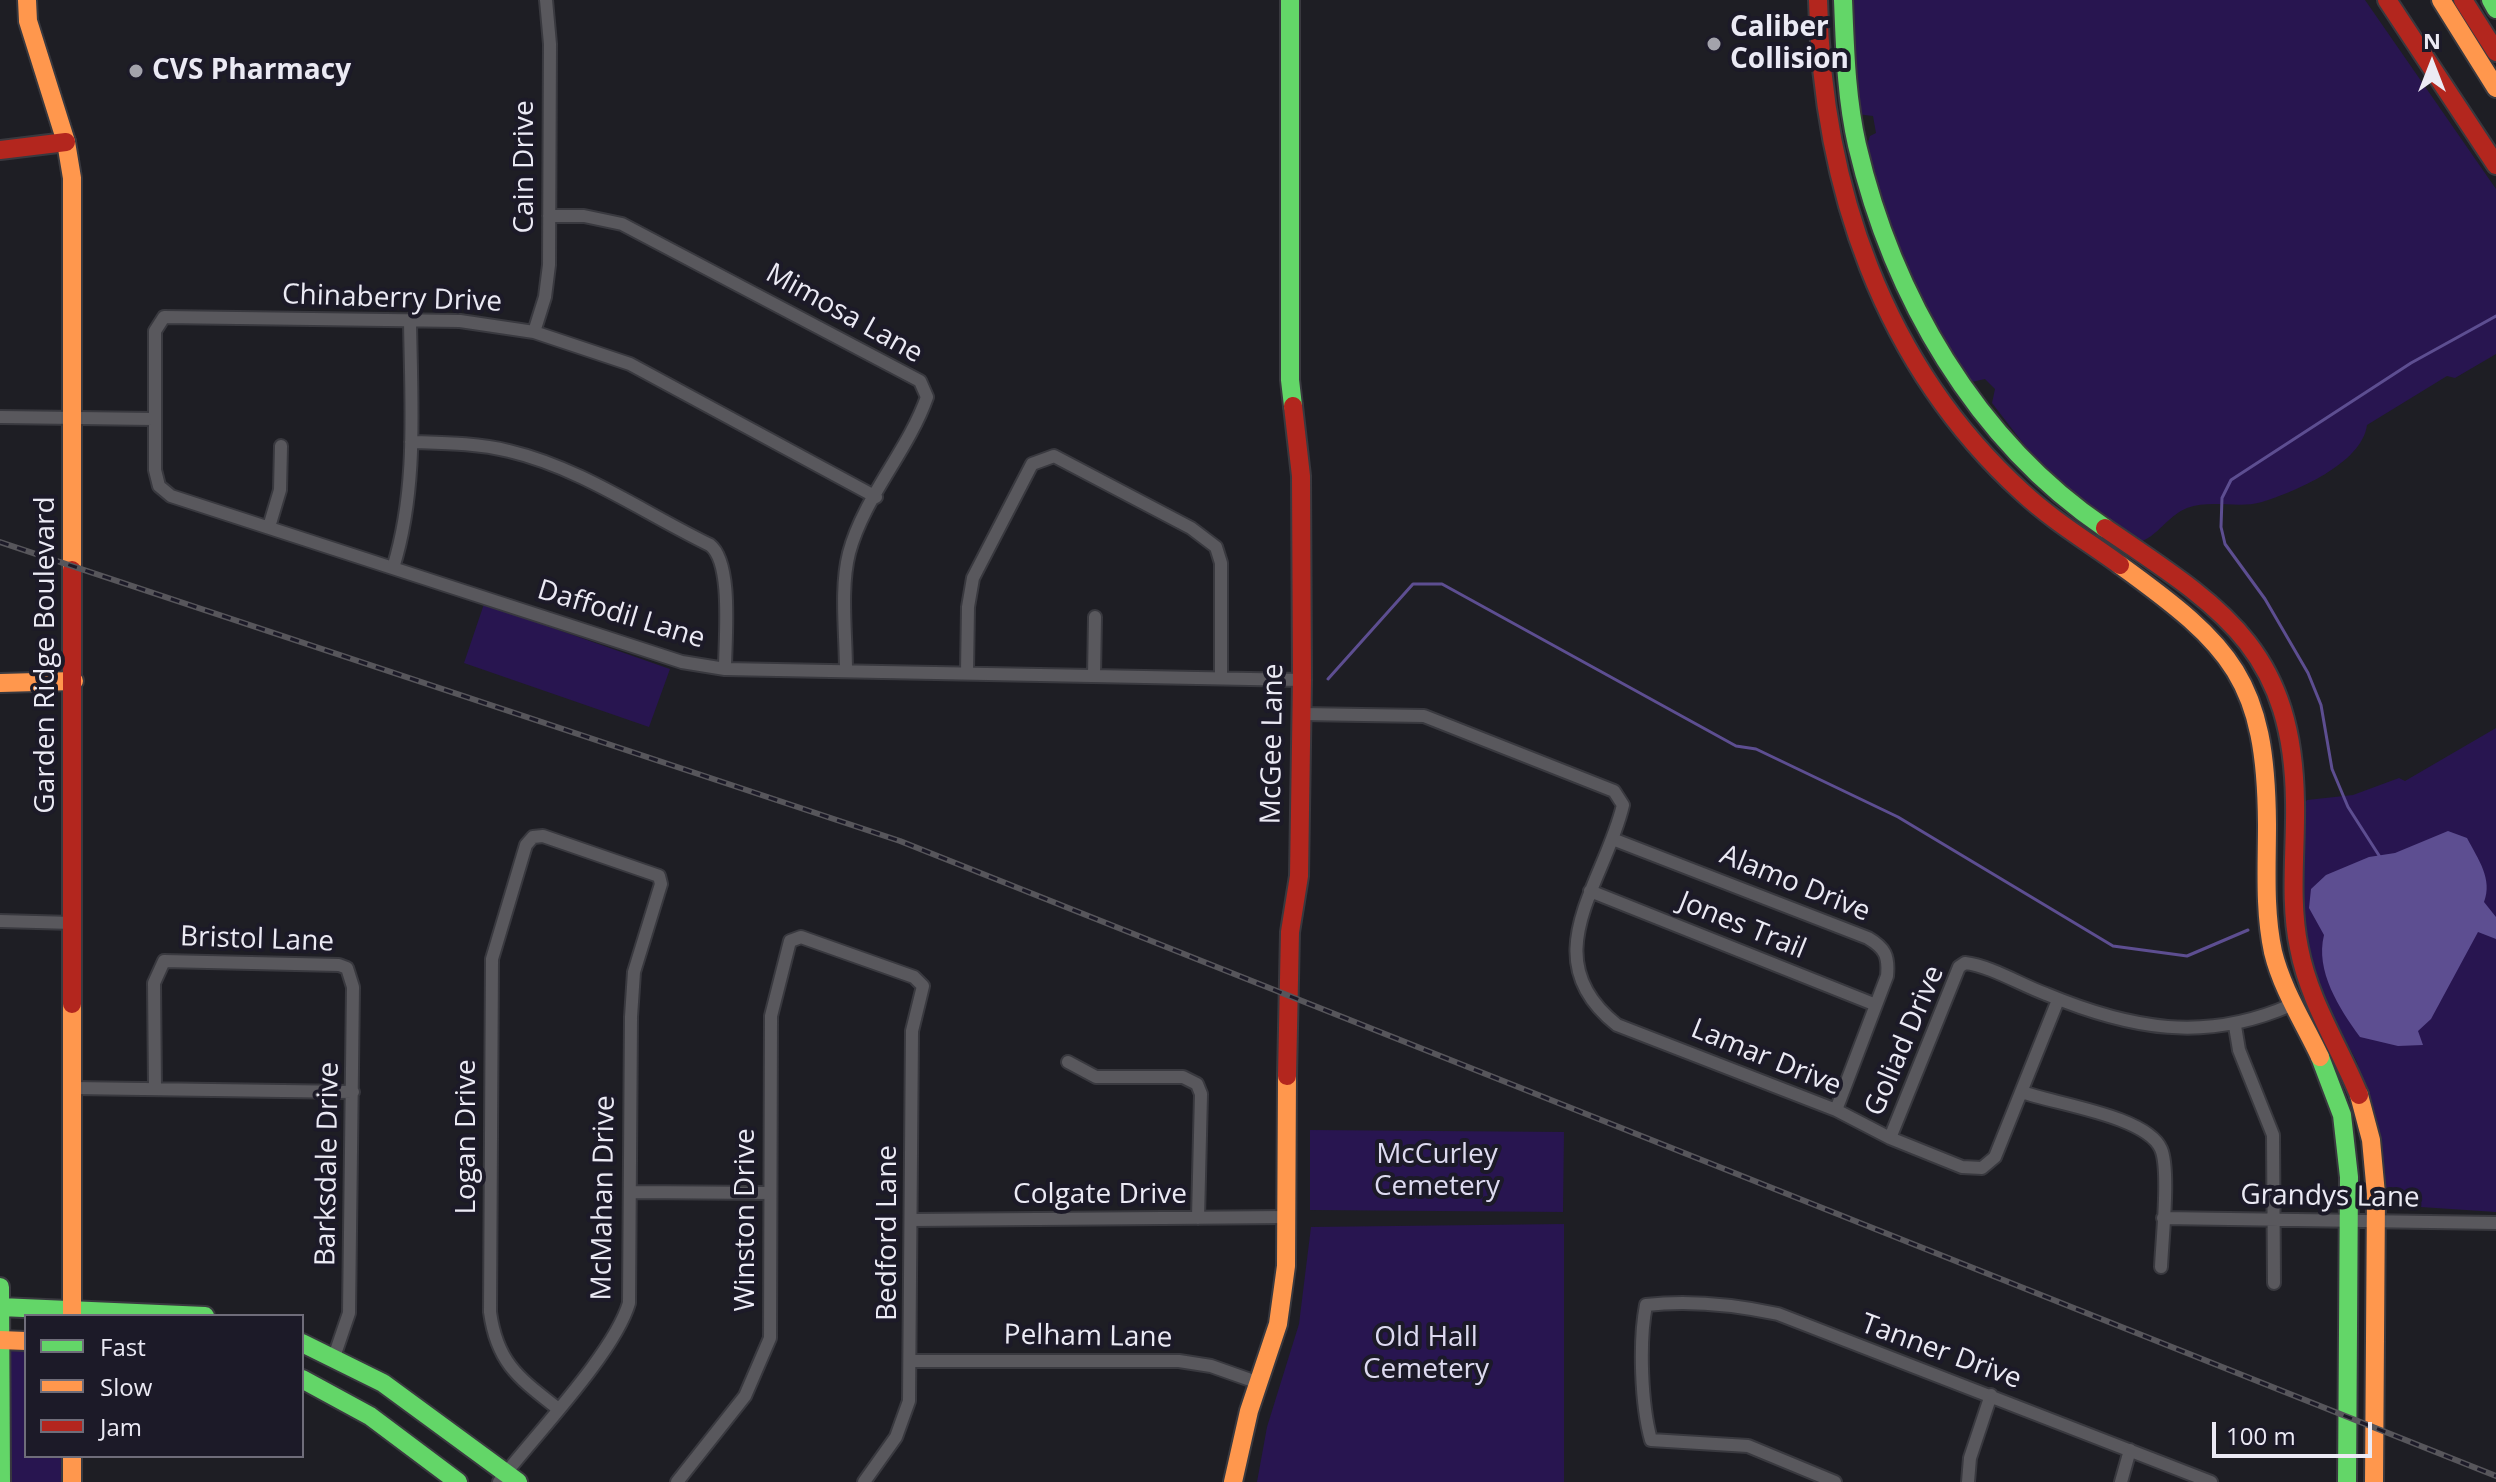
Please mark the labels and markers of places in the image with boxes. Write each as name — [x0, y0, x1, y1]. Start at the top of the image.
place label: Caliber Collision — [1730, 11, 1849, 77]
marker: Caliber Collision — [1705, 35, 1723, 53]
place label: CVS Pharmacy — [152, 54, 351, 88]
marker: CVS Pharmacy — [127, 62, 145, 80]

